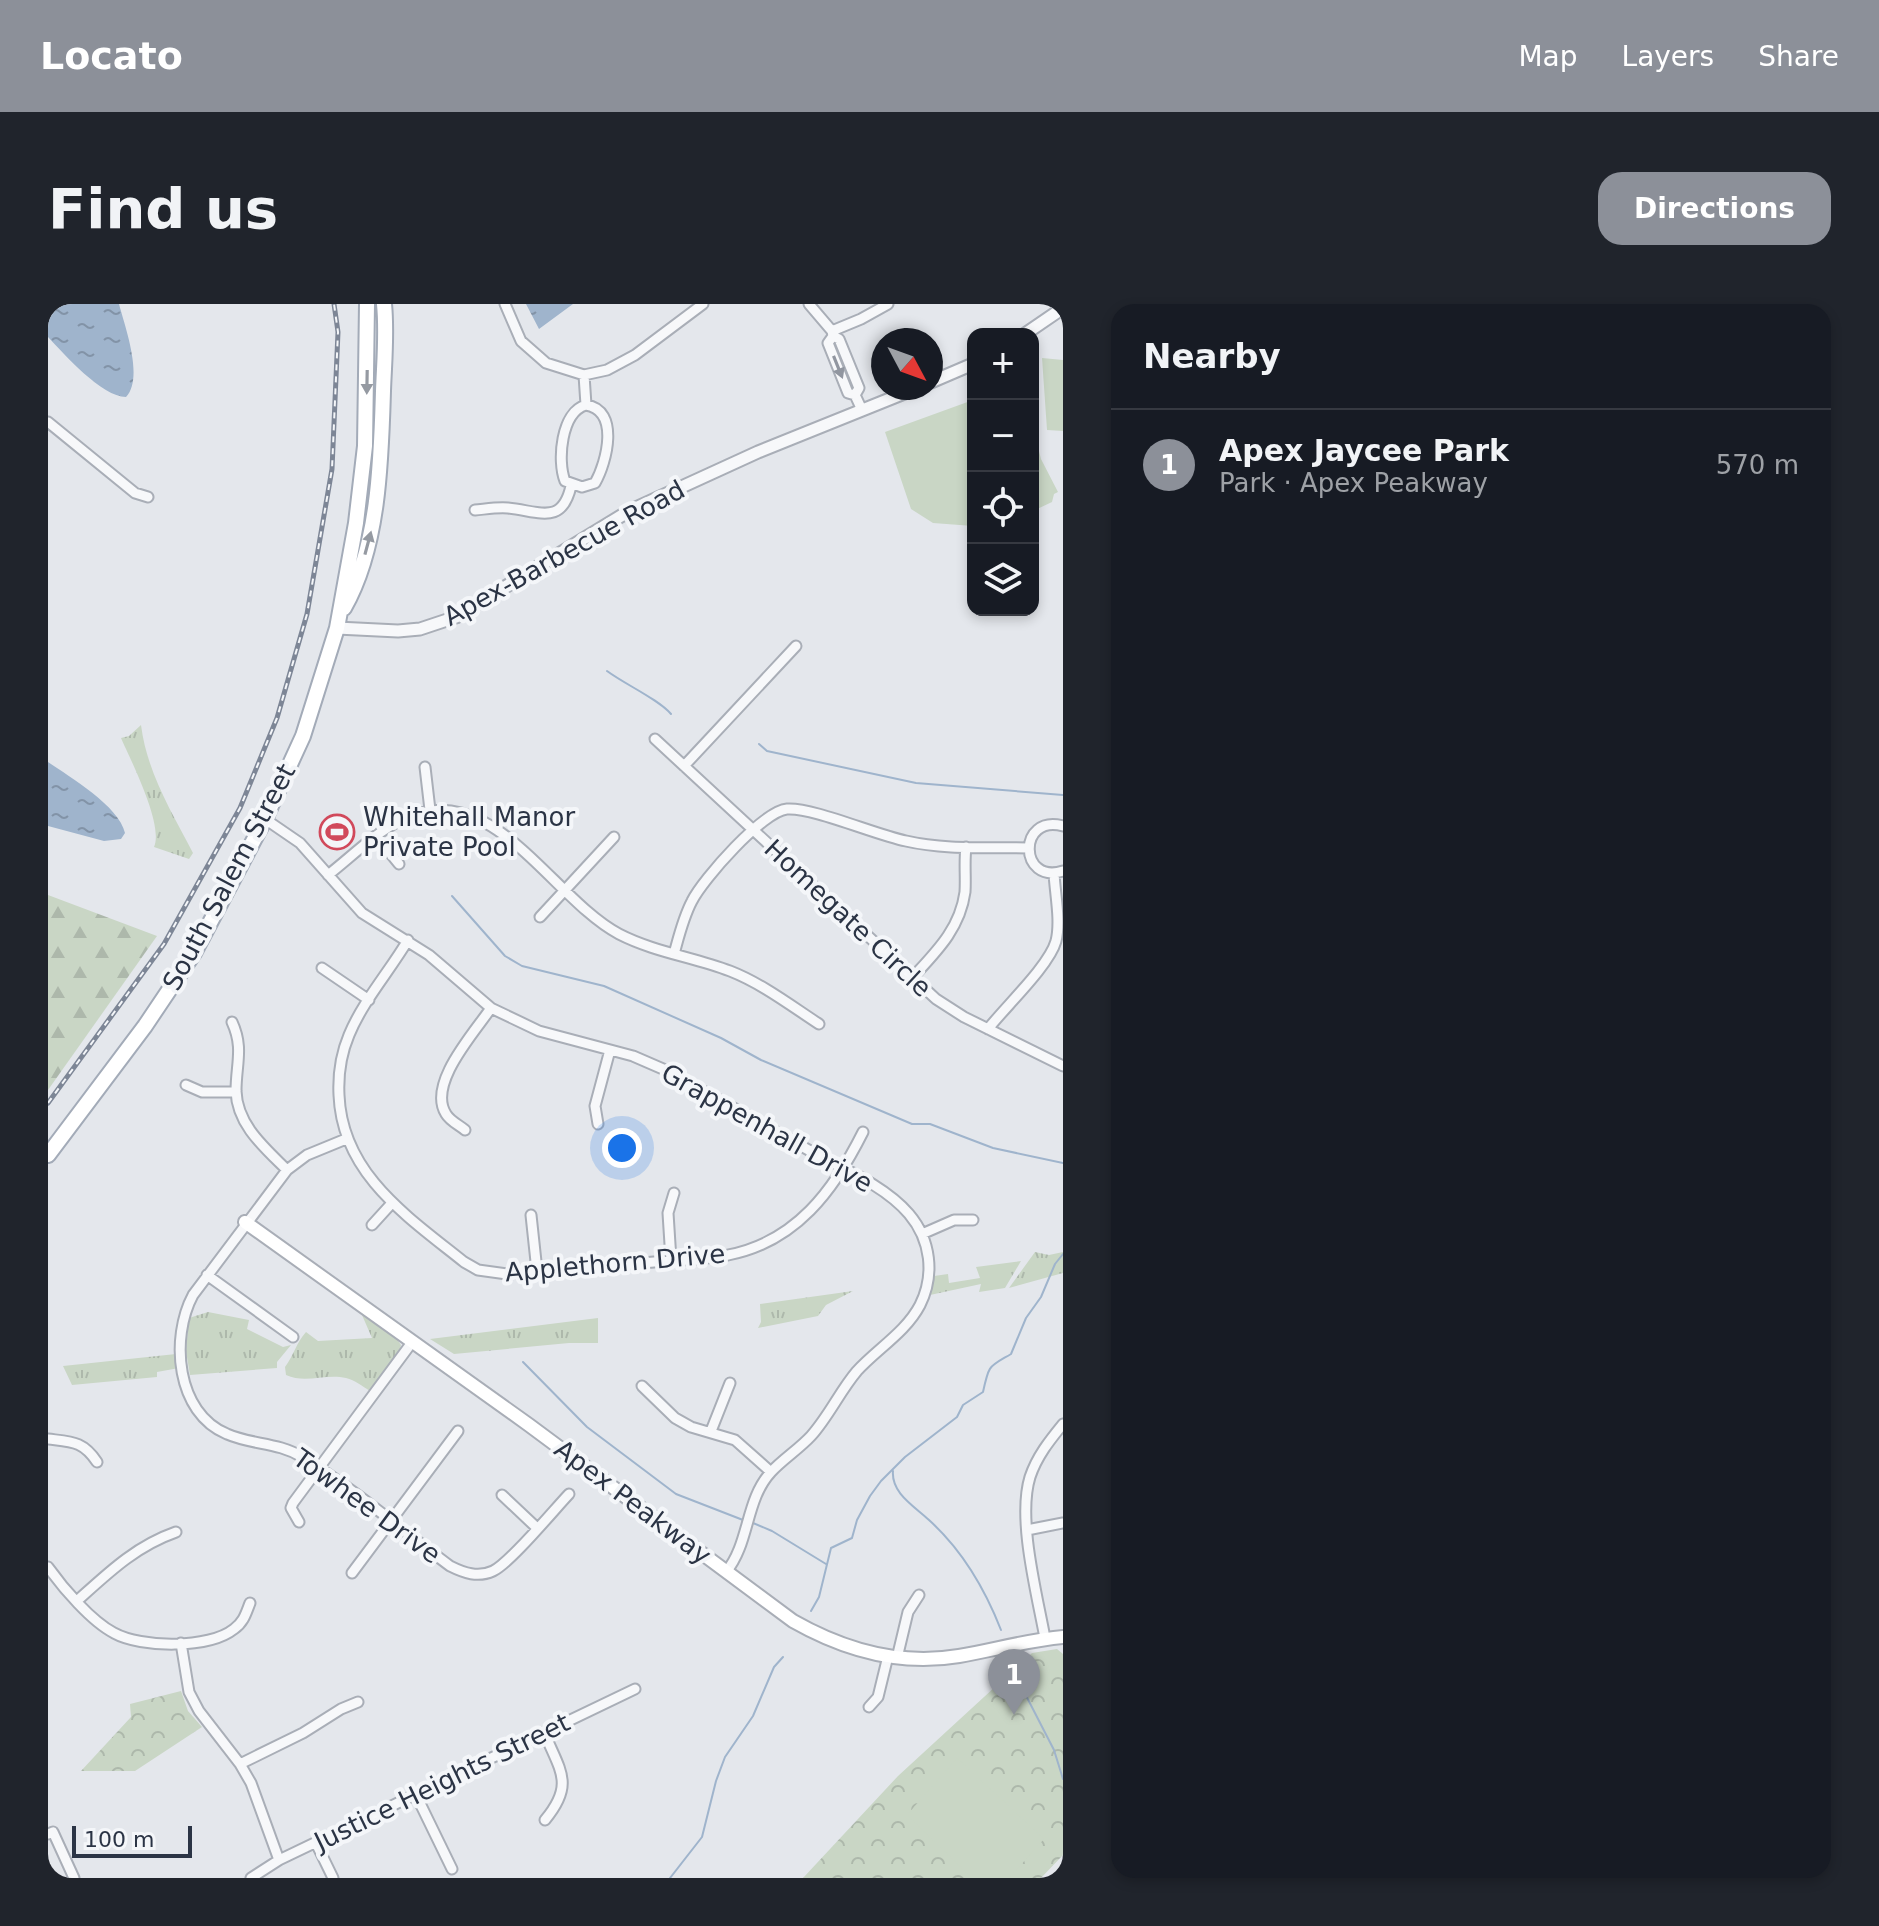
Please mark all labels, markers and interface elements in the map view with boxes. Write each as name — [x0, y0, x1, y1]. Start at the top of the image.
text: Locato — [40, 34, 183, 78]
text: Map — [1518, 40, 1578, 73]
text: Layers — [1622, 40, 1714, 73]
text: Share — [1758, 40, 1839, 73]
button: Directions — [1598, 172, 1831, 245]
text: Find us — [48, 176, 278, 241]
north arrow — [871, 328, 943, 400]
map controls — [967, 328, 1039, 616]
button: + — [967, 328, 1039, 400]
text: Nearby — [1143, 336, 1281, 376]
one-way arrow — [832, 355, 845, 379]
one-way arrow — [361, 370, 373, 395]
button: − — [967, 400, 1039, 472]
text: Apex Jaycee Park — [1219, 433, 1509, 468]
text: 1 — [1160, 450, 1178, 480]
text: 570 m — [1716, 450, 1799, 480]
text: Park · Apex Peakway — [1219, 468, 1488, 498]
button: locate — [967, 472, 1039, 544]
street label: Apex-Barbecue Road — [438, 474, 690, 632]
one-way arrow — [362, 531, 375, 555]
button: layers — [967, 544, 1039, 616]
street label: South Salem Street — [157, 759, 301, 995]
place label: Whitehall Manor Private Pool — [363, 802, 575, 862]
sports icon: Whitehall Manor Private Pool — [318, 813, 356, 851]
street label: Homegate Circle — [759, 833, 937, 1003]
street label: Grappenhall Drive — [656, 1058, 878, 1198]
your location — [602, 1128, 642, 1168]
street label: Applethorn Drive — [504, 1238, 726, 1288]
street label: Apex Peakway — [549, 1434, 717, 1570]
street label: Towhee Drive — [287, 1442, 446, 1569]
pin: 1 — [988, 1649, 1040, 1715]
street label: Justice Heights Street — [308, 1707, 575, 1858]
scale bar — [72, 1822, 192, 1858]
text: 100 m — [84, 1827, 154, 1852]

